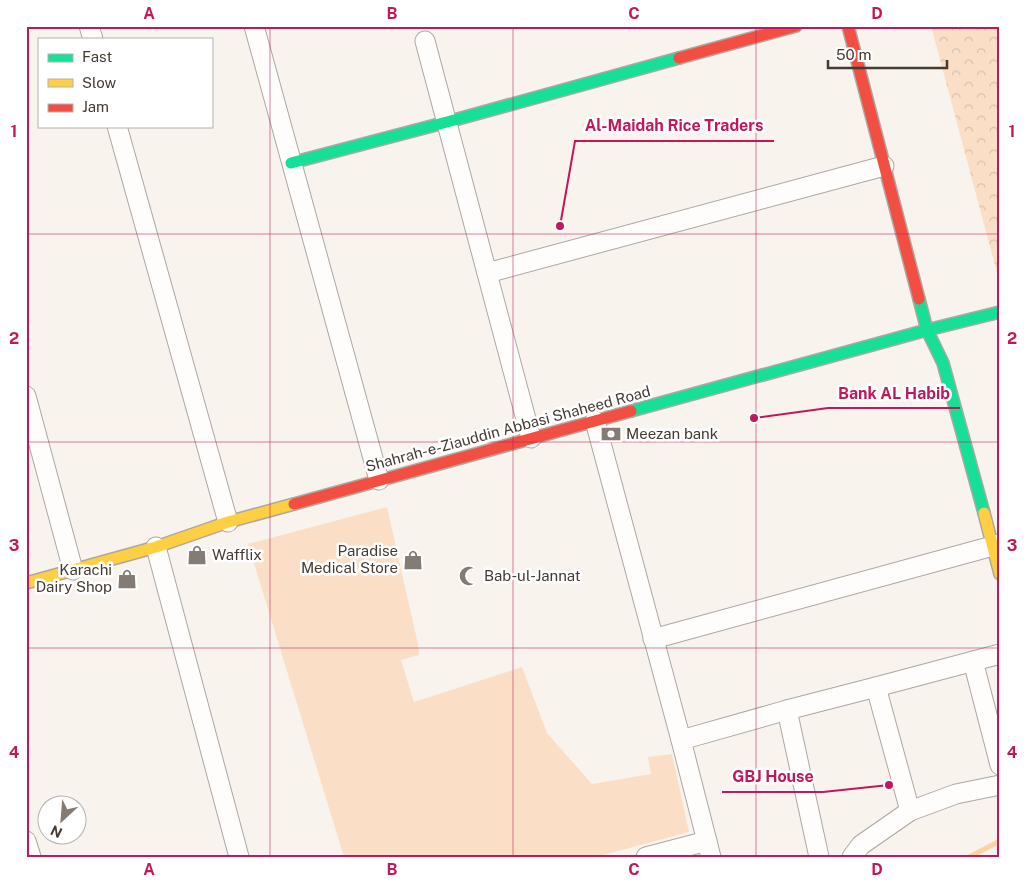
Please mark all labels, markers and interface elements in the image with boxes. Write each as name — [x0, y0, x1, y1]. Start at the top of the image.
text: A — [143, 4, 155, 23]
text: B — [387, 4, 398, 23]
text: C — [628, 4, 640, 23]
text: D — [871, 4, 883, 23]
legend — [38, 38, 212, 128]
scale bar — [828, 38, 947, 70]
text: 50 m — [836, 46, 871, 63]
text: Fast — [82, 48, 112, 65]
text: Slow — [82, 74, 117, 91]
text: Jam — [82, 98, 109, 115]
callout: Al-Maidah Rice Traders — [575, 110, 774, 141]
text: Al-Maidah Rice Traders — [585, 116, 763, 135]
text: 1 — [11, 122, 17, 141]
text: 1 — [1009, 122, 1015, 141]
text: 2 — [9, 329, 19, 348]
text: 2 — [1007, 329, 1017, 348]
callout: Bank AL Habib — [828, 377, 960, 408]
street label: Shahrah-e-Ziauddin Abbasi Shaheed Road — [364, 382, 652, 475]
text: Bank AL Habib — [838, 384, 950, 403]
bank icon: Meezan bank — [600, 423, 622, 445]
place label: Meezan bank — [626, 425, 718, 442]
text: 3 — [9, 536, 19, 555]
text: 3 — [1007, 536, 1017, 555]
place label: Paradise Medical Store — [301, 542, 398, 576]
shop icon: Wafflix — [186, 544, 208, 566]
place label: Wafflix — [212, 546, 262, 563]
shop icon: Paradise Medical Store — [402, 549, 424, 571]
place label: Karachi Dairy Shop — [36, 561, 112, 595]
mosque icon: Bab-ul-Jannat — [458, 565, 480, 587]
place label: Bab-ul-Jannat — [484, 567, 581, 584]
shop icon: Karachi Dairy Shop — [116, 568, 138, 590]
text: 4 — [9, 743, 20, 762]
text: 4 — [1007, 743, 1018, 762]
callout: GBJ House — [722, 761, 823, 792]
text: GBJ House — [732, 767, 814, 786]
north arrow — [38, 796, 88, 846]
text: N — [48, 822, 65, 841]
text: A — [143, 860, 155, 879]
text: B — [387, 860, 398, 879]
text: C — [628, 860, 640, 879]
text: D — [871, 860, 883, 879]

